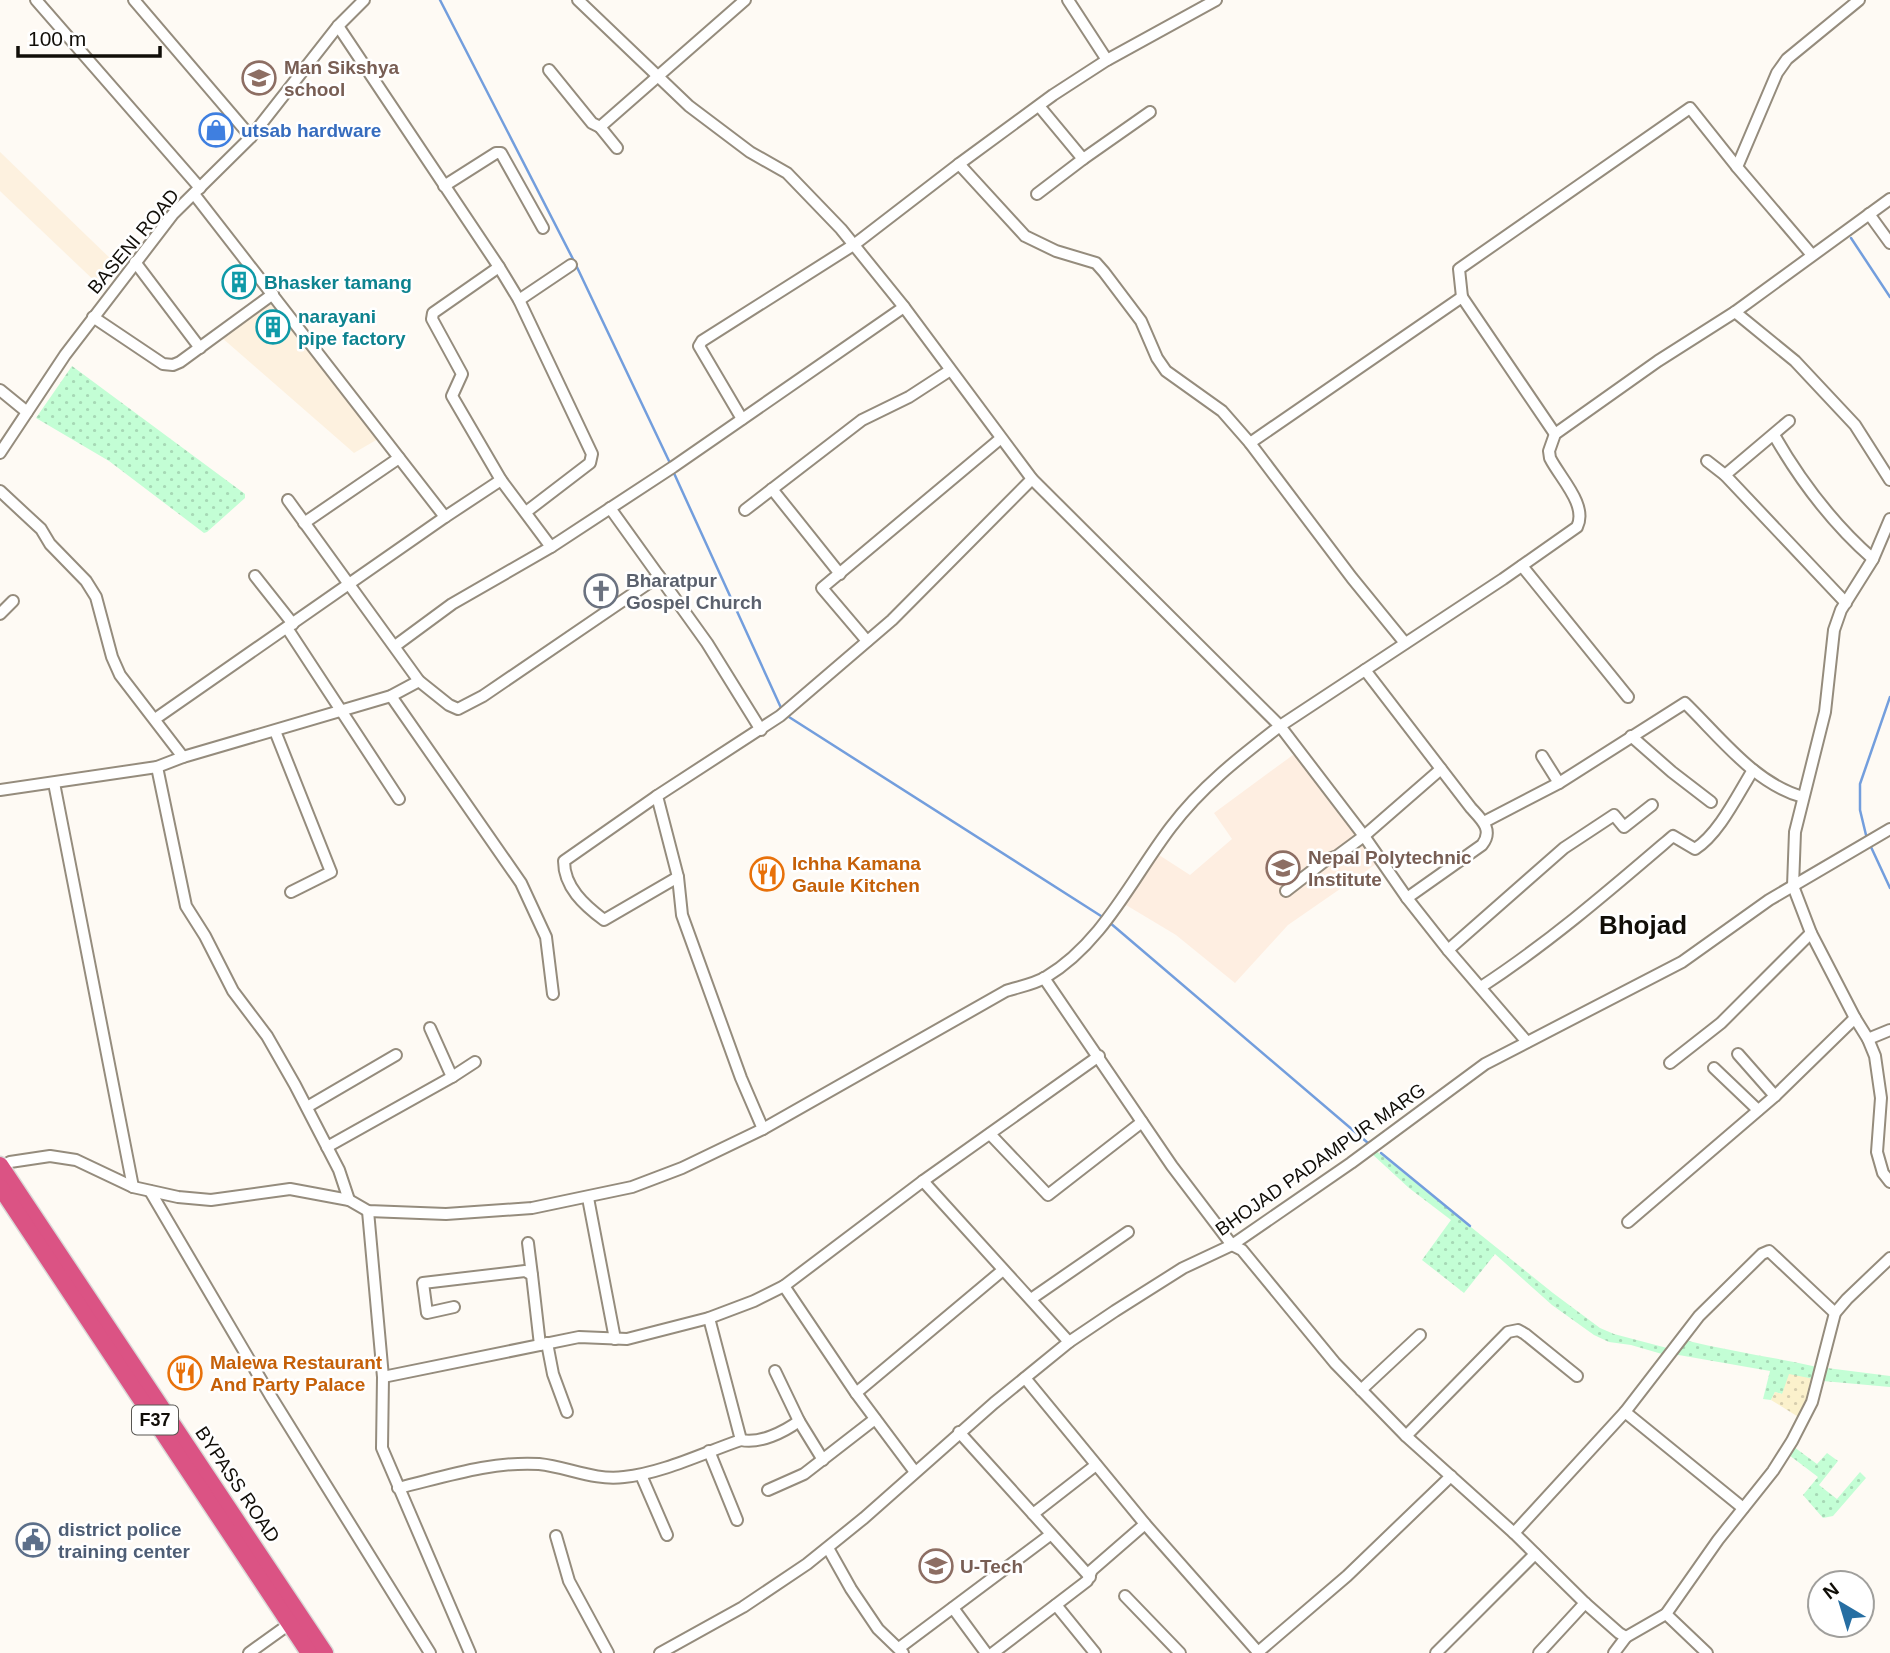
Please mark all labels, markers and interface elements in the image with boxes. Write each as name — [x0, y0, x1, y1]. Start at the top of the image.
scale bar — [18, 14, 159, 58]
text: 100 m — [28, 27, 86, 50]
place label: Man Sikshya school — [284, 57, 400, 100]
school or university icon: Man Sikshya school — [240, 59, 278, 97]
shop icon: utsab hardware — [197, 111, 235, 149]
place label: utsab hardware — [241, 120, 381, 141]
street label: BASENI ROAD — [84, 185, 183, 298]
building icon: Bhasker tamang — [220, 263, 258, 301]
place label: Bhasker tamang — [264, 272, 412, 293]
place label: narayani pipe factory — [298, 306, 406, 349]
building icon: narayani pipe factory — [254, 308, 292, 346]
place label: Bharatpur Gospel Church — [626, 570, 762, 613]
church icon: Bharatpur Gospel Church — [582, 572, 620, 610]
place label: Nepal Polytechnic Institute — [1308, 847, 1472, 890]
school or university icon: Nepal Polytechnic Institute — [1264, 849, 1302, 887]
place label: Ichha Kamana Gaule Kitchen — [792, 853, 921, 896]
restaurant icon: Ichha Kamana Gaule Kitchen — [748, 855, 786, 893]
district label: Bhojad — [1599, 910, 1687, 940]
street label: BHOJAD PADAMPUR MARG — [1211, 1079, 1429, 1240]
place label: Malewa Restaurant And Party Palace — [210, 1352, 383, 1395]
restaurant icon: Malewa Restaurant And Party Palace — [166, 1354, 204, 1392]
road number: F37 — [132, 1406, 178, 1434]
street label: BYPASS ROAD — [191, 1423, 284, 1546]
place label: district police training center — [58, 1519, 191, 1562]
public building icon: district police training center — [14, 1521, 52, 1559]
school or university icon: U-Tech — [917, 1547, 955, 1585]
place label: U-Tech — [960, 1556, 1023, 1577]
north arrow — [1806, 1569, 1876, 1639]
text: N — [1819, 1578, 1843, 1603]

